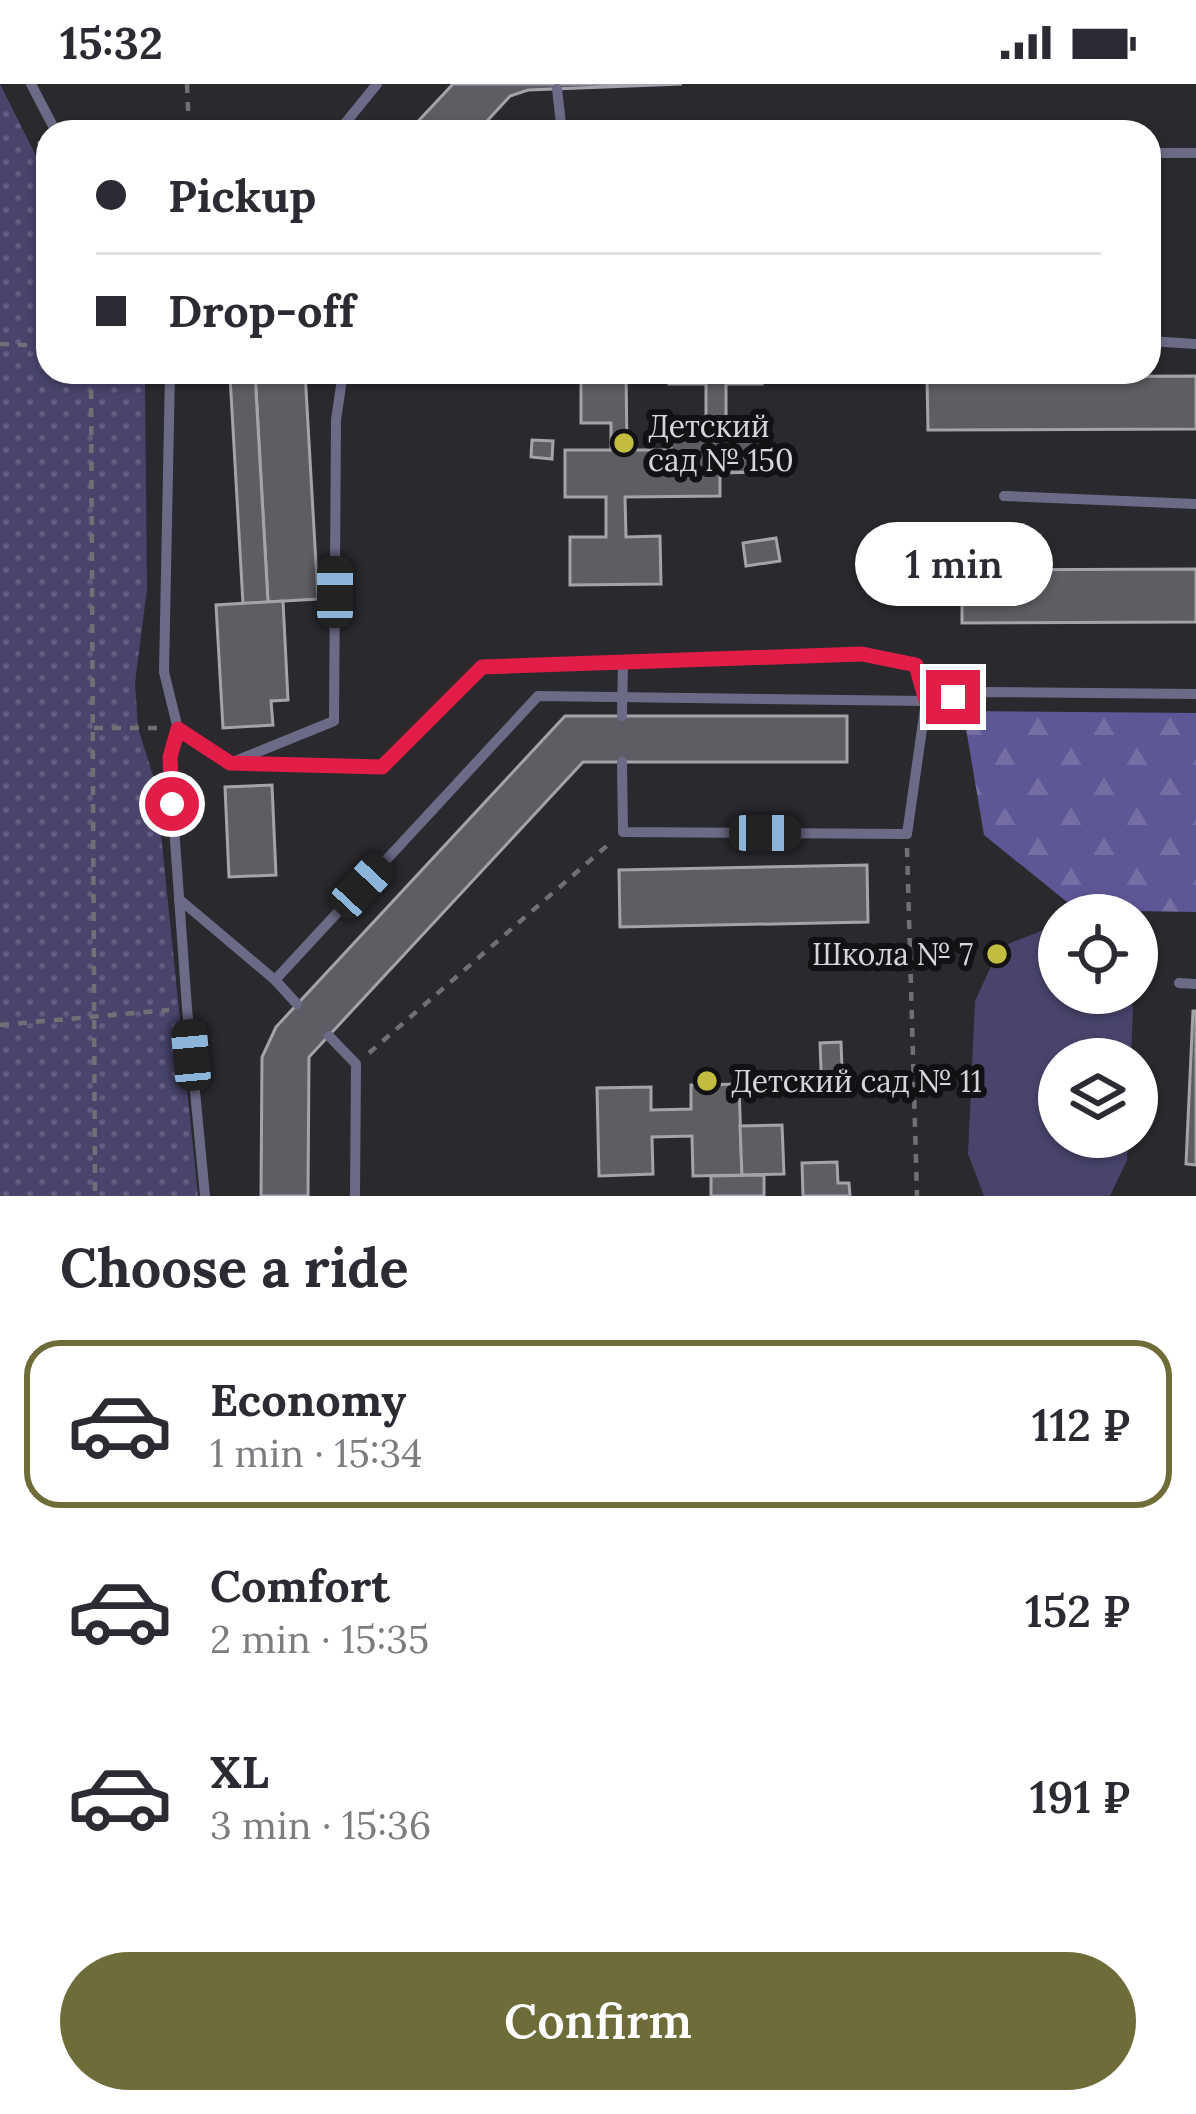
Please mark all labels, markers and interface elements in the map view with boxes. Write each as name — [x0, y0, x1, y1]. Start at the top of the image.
text: 15:32 — [60, 14, 163, 71]
text: Pickup — [168, 167, 316, 224]
text: Drop-off — [168, 282, 355, 339]
place label: Детский сад № 150 — [648, 407, 794, 479]
marker: Детский сад № 150 — [611, 430, 637, 456]
callout: 1 min — [854, 523, 1052, 607]
text: 1 min — [905, 539, 1003, 589]
car — [317, 556, 353, 628]
route end — [926, 670, 980, 724]
route start — [145, 777, 199, 831]
car — [729, 815, 801, 851]
car — [324, 847, 400, 925]
map controls — [1038, 894, 1158, 1158]
button: locate — [1038, 894, 1158, 1014]
place label: Школа № 7 — [812, 935, 973, 973]
marker: Школа № 7 — [984, 941, 1010, 967]
car — [170, 1018, 212, 1092]
button: layers — [1038, 1038, 1158, 1158]
place label: Детский сад № 11 — [731, 1062, 982, 1100]
marker: Детский сад № 11 — [694, 1068, 720, 1094]
text: Choose a ride — [60, 1233, 409, 1302]
icon: car — [66, 1370, 174, 1478]
text: Economy — [210, 1371, 406, 1428]
text: 112 ₽ — [1032, 1396, 1130, 1453]
text: 1 min · 15:34 — [210, 1428, 422, 1478]
icon: car — [66, 1556, 174, 1664]
text: Comfort — [210, 1557, 390, 1614]
text: 152 ₽ — [1025, 1582, 1130, 1639]
text: 2 min · 15:35 — [210, 1614, 429, 1664]
icon: car — [66, 1742, 174, 1850]
text: XL — [210, 1743, 269, 1800]
text: 191 ₽ — [1030, 1768, 1130, 1825]
text: 3 min · 15:36 — [210, 1800, 431, 1850]
button: Confirm — [60, 1952, 1136, 2090]

